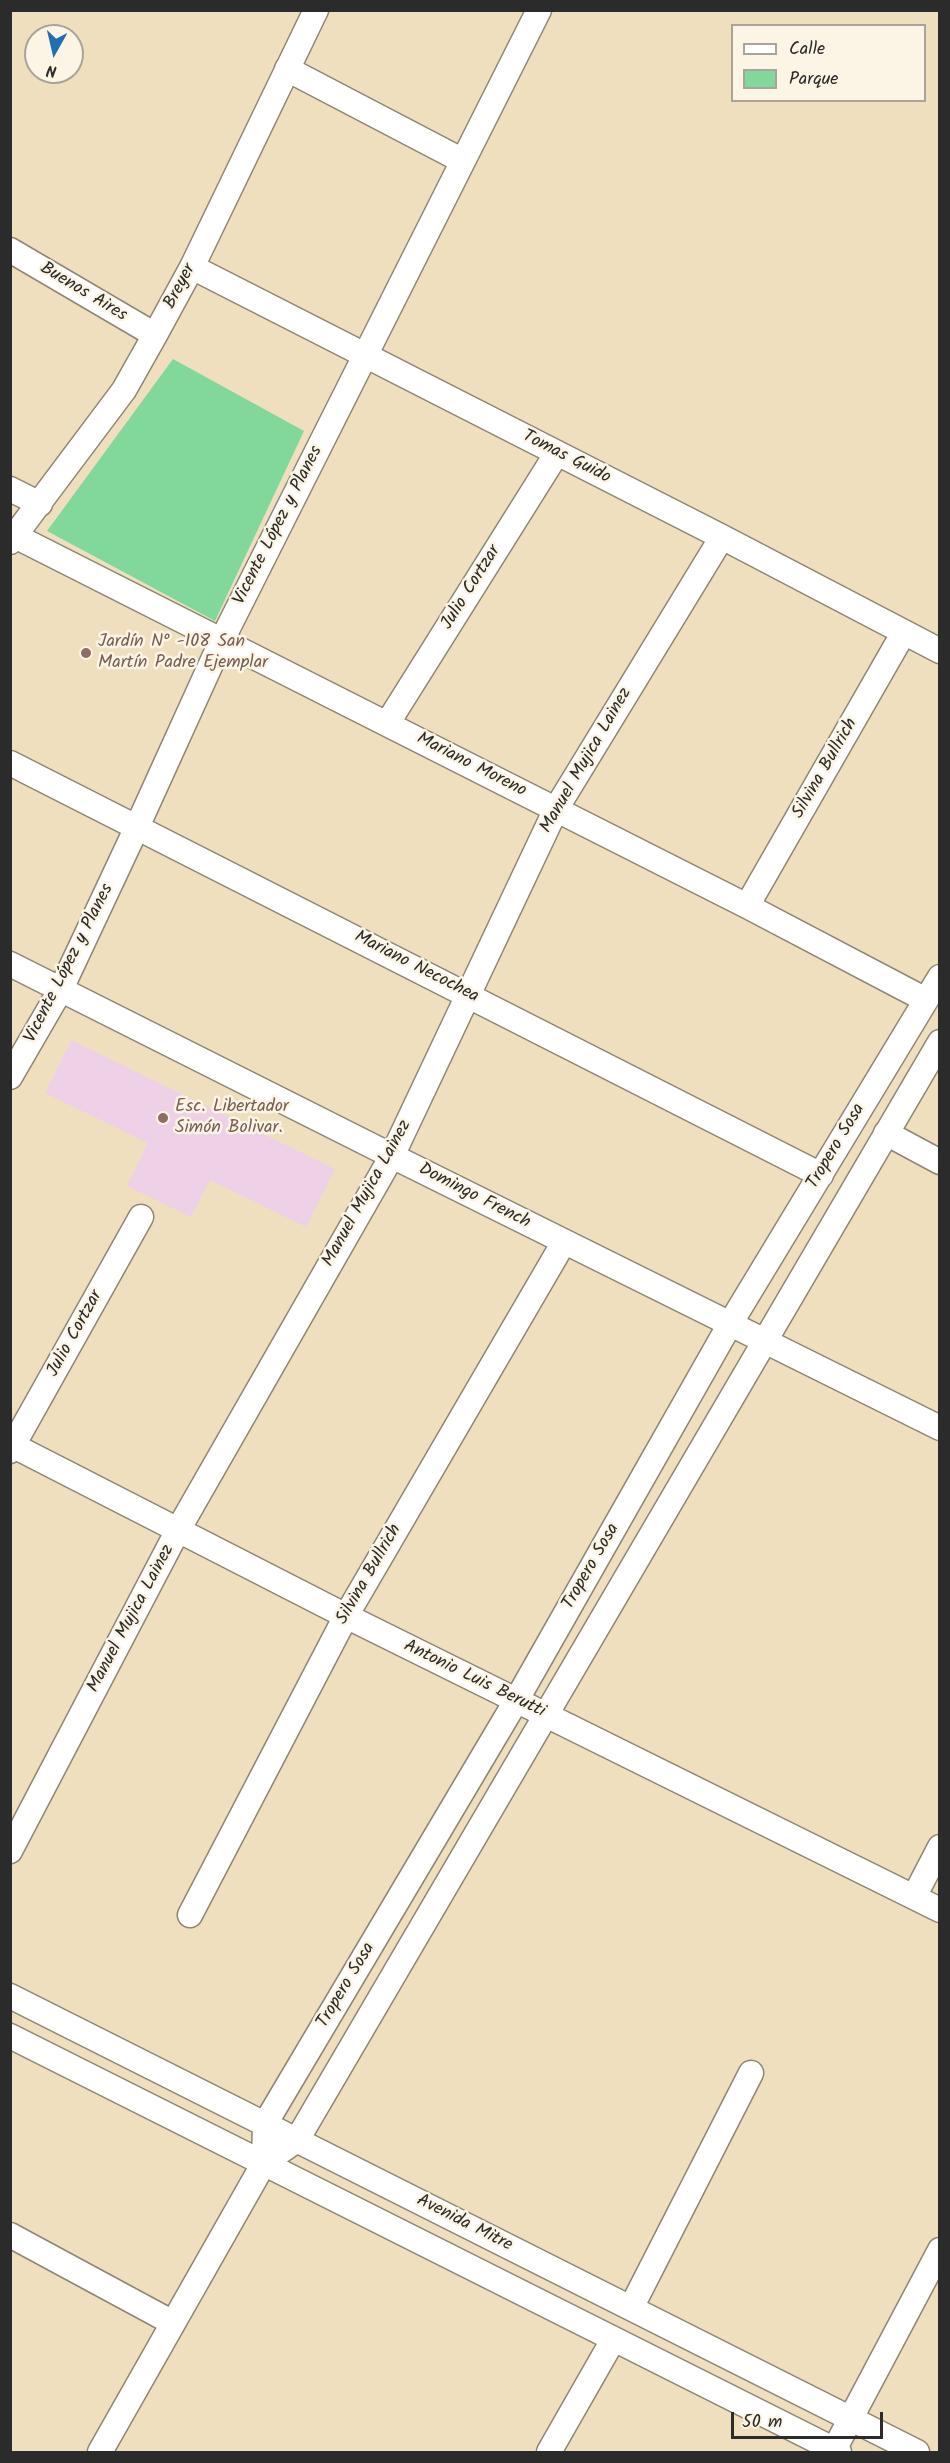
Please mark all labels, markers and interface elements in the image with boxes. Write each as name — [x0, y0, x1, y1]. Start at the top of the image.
north arrow — [24, 24, 84, 84]
legend — [731, 24, 926, 102]
text: Calle — [789, 35, 825, 64]
text: N — [45, 57, 58, 83]
text: Parque — [789, 65, 838, 94]
street label: Buenos Aires — [36, 259, 130, 327]
street label: Breyer — [160, 261, 202, 313]
street label: Tomas Guido — [518, 426, 614, 490]
street label: Vicente López y Planes — [230, 443, 328, 609]
street label: Julio Cortzar — [438, 542, 506, 634]
place label: Jardín N° -108 San Martín Padre Ejemplar — [98, 632, 268, 674]
marker: Jardín N° -108 San Martín Padre Ejemplar — [79, 646, 93, 660]
street label: Manuel Mujica Lainez — [537, 685, 637, 837]
street label: Silvina Bullrich — [789, 715, 863, 823]
street label: Mariano Moreno — [412, 729, 530, 803]
street label: Vicente López y Planes — [21, 881, 119, 1047]
street label: Mariano Necochea — [350, 927, 482, 1009]
place label: Esc. Libertador Simón Bolivar. — [175, 1097, 289, 1140]
street label: Tropero Sosa — [803, 1100, 871, 1194]
marker: Esc. Libertador Simón Bolivar. — [156, 1111, 170, 1125]
street label: Manuel Mujica Lainez — [319, 1117, 417, 1271]
street label: Domingo French — [414, 1160, 534, 1234]
street label: Julio Cortzar — [43, 1287, 109, 1381]
street label: Tropero Sosa — [559, 1520, 625, 1614]
street label: Silvina Bullrich — [333, 1521, 407, 1629]
street label: Manuel Mujica Lainez — [84, 1541, 180, 1697]
street label: Antonio Luis Berutti — [400, 1636, 548, 1724]
street label: Tropero Sosa — [313, 1939, 381, 2033]
street label: Avenida Mitre — [412, 2191, 516, 2257]
scale bar — [734, 2400, 886, 2438]
text: 50 m — [742, 2408, 782, 2437]

